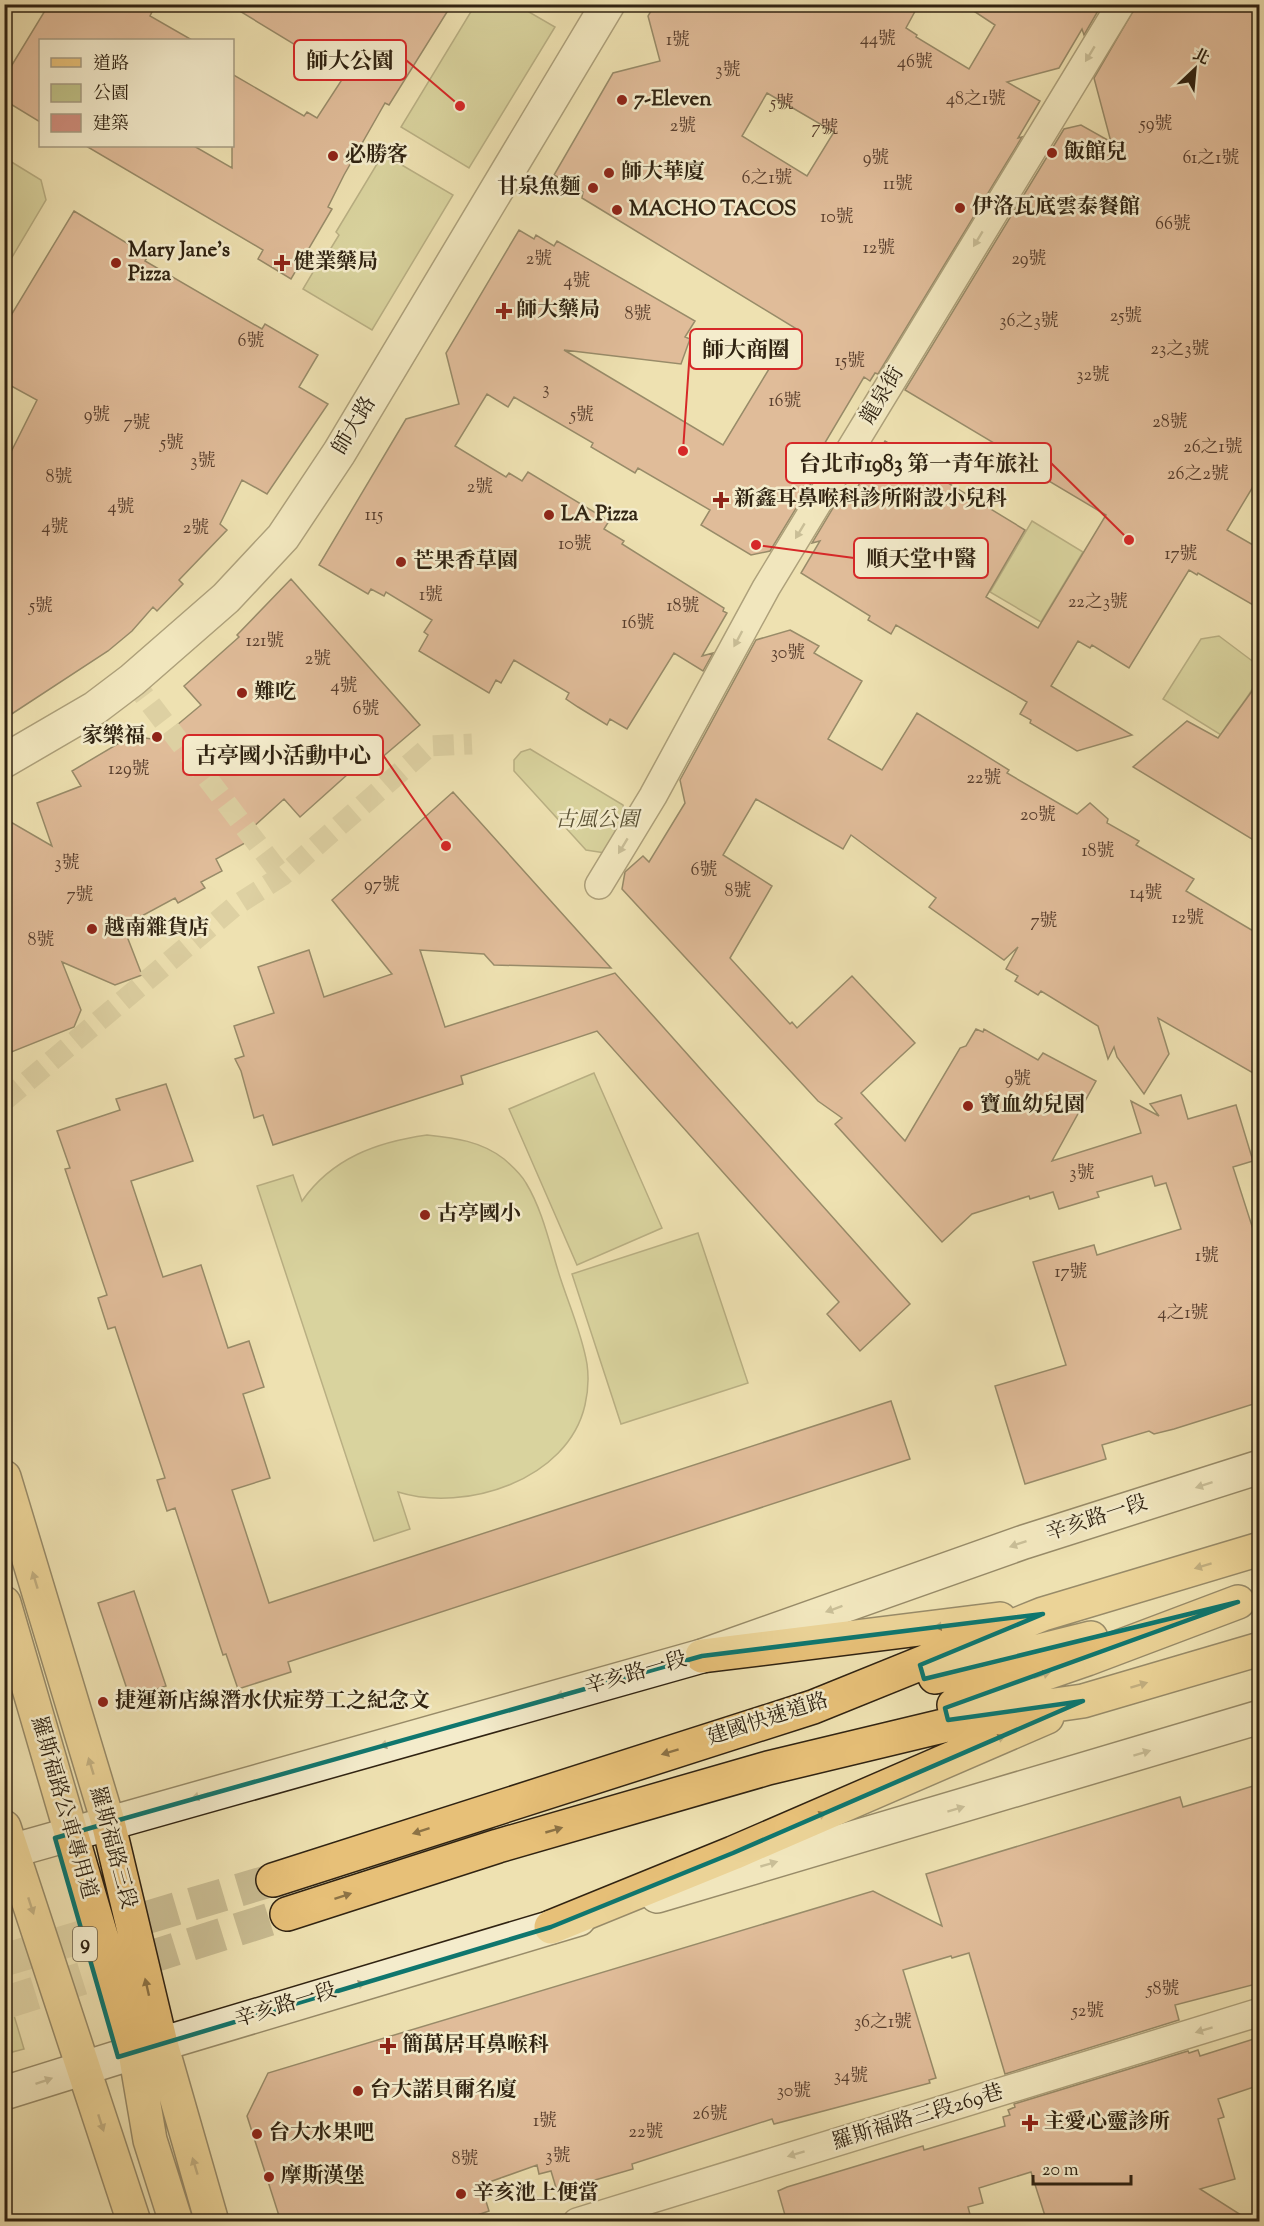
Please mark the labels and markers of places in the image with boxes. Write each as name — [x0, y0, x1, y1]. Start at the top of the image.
callout: 師大公園 — [294, 40, 406, 80]
place label: 7-Eleven — [634, 85, 712, 115]
marker: 7-Eleven — [615, 93, 629, 107]
place label: 飯館兒 — [1064, 138, 1127, 168]
place label: 必勝客 — [345, 141, 408, 171]
marker: 飯館兒 — [1045, 146, 1059, 160]
marker: 必勝客 — [326, 149, 340, 163]
place label: 師大華廈 — [621, 158, 705, 188]
marker: 師大華廈 — [602, 166, 616, 180]
place label: 甘泉魚麵 — [497, 173, 581, 203]
marker: 甘泉魚麵 — [586, 181, 600, 195]
place label: 伊洛瓦底雲泰餐館 — [972, 193, 1140, 223]
place label: MACHO TACOS — [629, 195, 797, 225]
marker: 伊洛瓦底雲泰餐館 — [953, 201, 967, 215]
marker: MACHO TACOS — [610, 203, 624, 217]
place label: Mary Jane's Pizza — [128, 236, 230, 290]
place label: 健業藥局 — [294, 248, 378, 278]
marker: Mary Jane's Pizza — [109, 256, 123, 270]
marker: 健業藥局 — [275, 256, 289, 270]
place label: 師大藥局 — [516, 296, 600, 326]
marker: 師大藥局 — [497, 304, 511, 318]
callout: 師大商圈 — [690, 329, 802, 369]
callout: 台北市1983 第一青年旅社 — [786, 443, 1051, 483]
place label: 新鑫耳鼻喉科診所附設小兒科 — [734, 485, 1007, 515]
marker: 新鑫耳鼻喉科診所附設小兒科 — [712, 491, 730, 509]
place label: LA Pizza — [561, 500, 639, 530]
marker: LA Pizza — [542, 508, 556, 522]
callout: 順天堂中醫 — [854, 538, 988, 578]
place label: 芒果香草園 — [413, 547, 518, 577]
marker: 芒果香草園 — [394, 555, 408, 569]
place label: 難吃 — [254, 678, 296, 708]
marker: 難吃 — [235, 686, 249, 700]
place label: 家樂福 — [82, 722, 145, 752]
marker: 家樂福 — [150, 730, 164, 744]
callout: 古亭國小活動中心 — [183, 735, 383, 775]
place label: 越南雜貨店 — [104, 914, 209, 944]
marker: 越南雜貨店 — [85, 922, 99, 936]
place label: 寶血幼兒園 — [980, 1091, 1085, 1121]
marker: 寶血幼兒園 — [961, 1099, 975, 1113]
place label: 古亭國小 — [437, 1200, 521, 1230]
marker: 古亭國小 — [418, 1208, 432, 1222]
place label: 捷運新店線潛水伏症勞工之紀念文 — [115, 1687, 430, 1717]
marker: 捷運新店線潛水伏症勞工之紀念文 — [96, 1695, 110, 1709]
place label: 簡萬居耳鼻喉科 — [402, 2031, 549, 2061]
marker: 簡萬居耳鼻喉科 — [379, 2037, 397, 2055]
place label: 台大諾貝爾名廈 — [370, 2076, 517, 2106]
marker: 台大諾貝爾名廈 — [351, 2084, 365, 2098]
place label: 主愛心靈診所 — [1044, 2108, 1170, 2138]
marker: 主愛心靈診所 — [1021, 2114, 1039, 2132]
place label: 台大水果吧 — [269, 2119, 374, 2149]
marker: 台大水果吧 — [250, 2127, 264, 2141]
place label: 摩斯漢堡 — [281, 2162, 365, 2192]
marker: 摩斯漢堡 — [262, 2170, 276, 2184]
place label: 辛亥池上便當 — [473, 2179, 599, 2209]
marker: 辛亥池上便當 — [454, 2187, 468, 2201]

